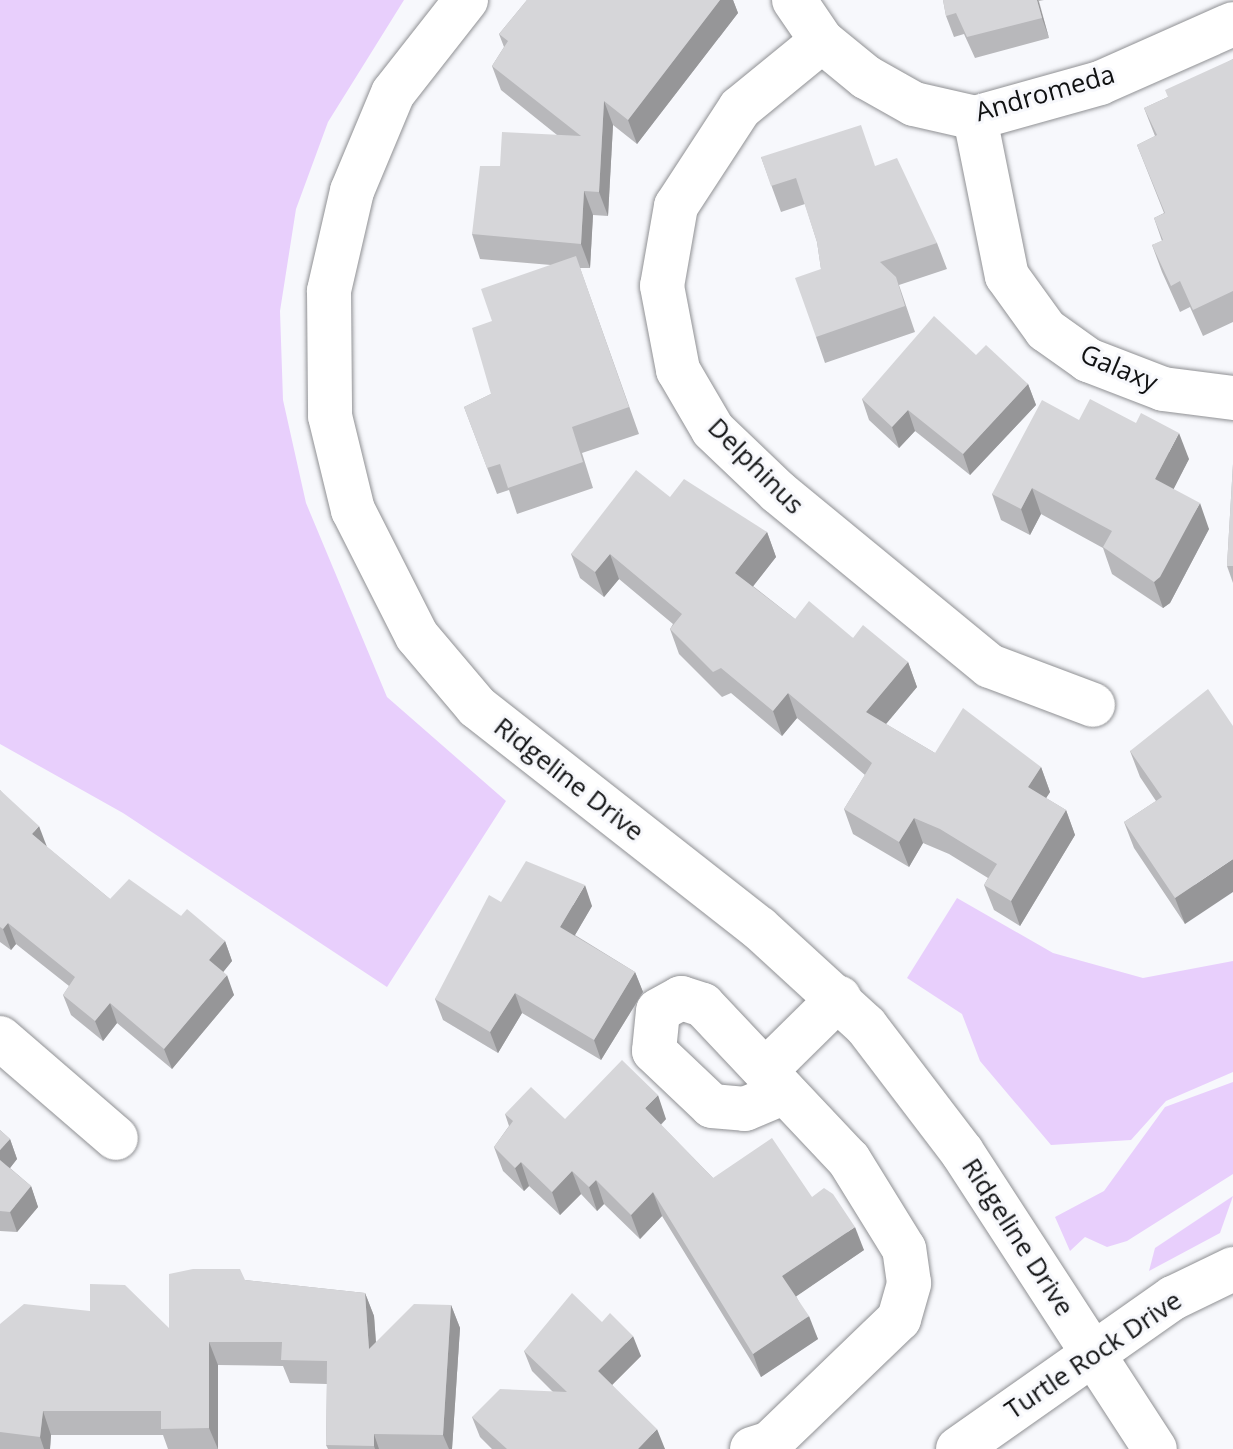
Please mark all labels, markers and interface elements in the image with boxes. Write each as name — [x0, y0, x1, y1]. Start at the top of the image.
street label: Andromeda — [972, 58, 1118, 128]
street label: Galaxy — [1076, 338, 1162, 398]
street label: Delphinus — [702, 412, 810, 520]
street label: Ridgeline Drive — [488, 711, 650, 847]
street label: Ridgeline Drive — [956, 1152, 1080, 1322]
street label: Turtle Rock Drive — [999, 1284, 1187, 1426]

